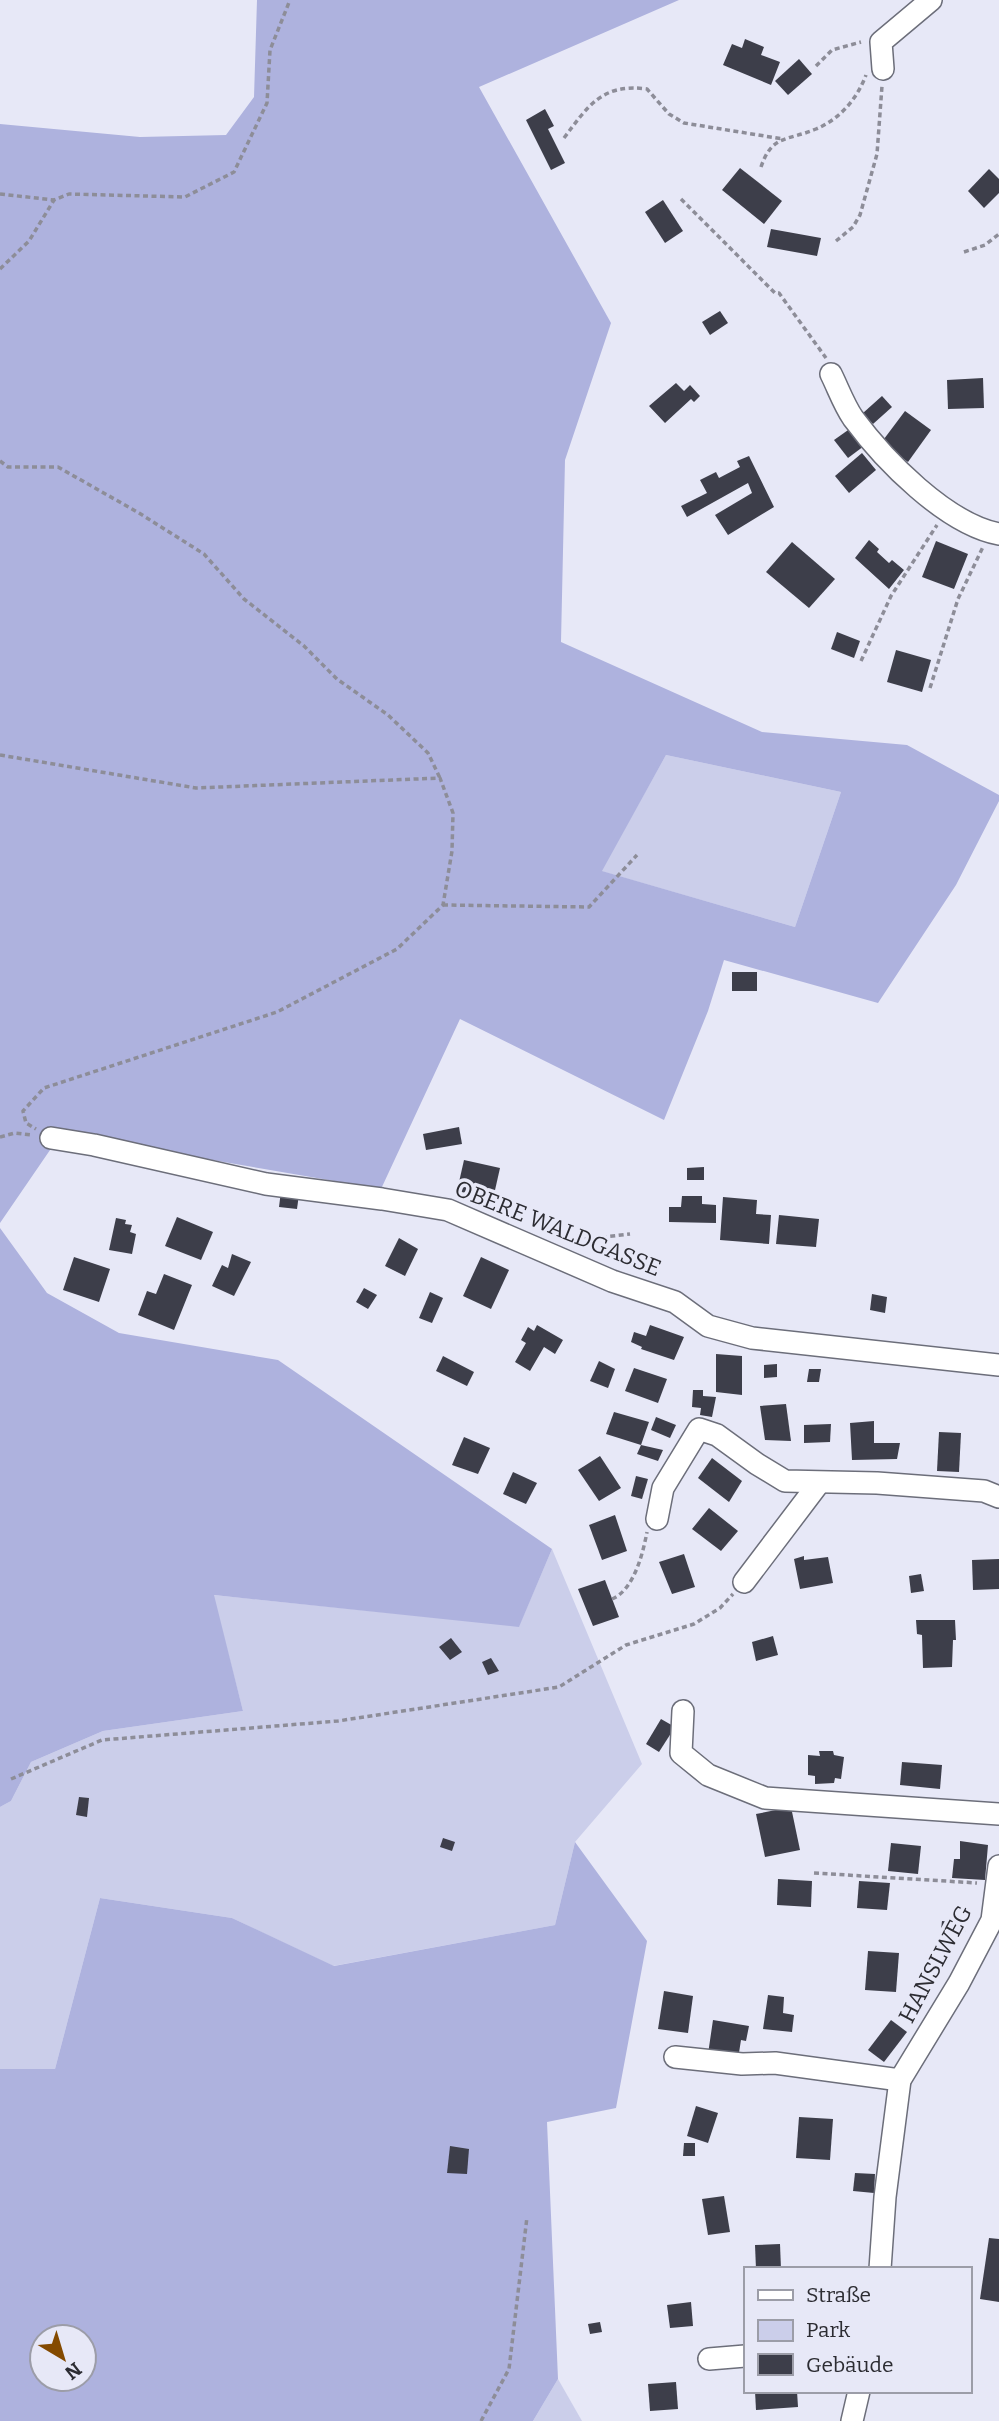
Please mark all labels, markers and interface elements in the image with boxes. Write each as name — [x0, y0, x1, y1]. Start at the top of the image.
street label: OBERE WALDGASSE — [451, 1174, 665, 1282]
street label: HANSLWEG — [892, 1900, 978, 2028]
legend — [744, 2267, 971, 2393]
text: Straße — [806, 2282, 871, 2308]
text: Park — [806, 2317, 850, 2343]
north arrow — [28, 2323, 98, 2393]
text: Gebäude — [806, 2352, 894, 2378]
text: N — [60, 2357, 86, 2385]

